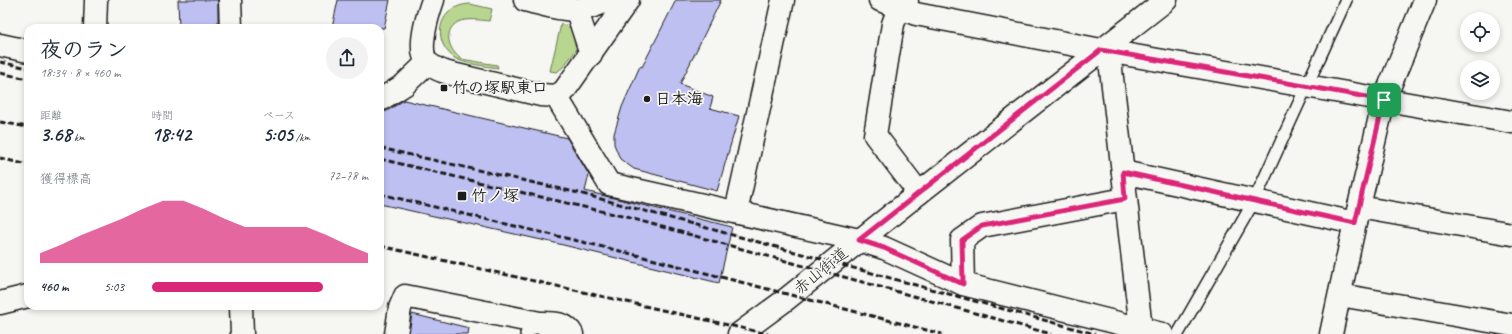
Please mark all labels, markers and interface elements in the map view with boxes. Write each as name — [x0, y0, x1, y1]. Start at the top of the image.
map controls — [1460, 12, 1500, 100]
button: locate — [1460, 12, 1500, 52]
text: 夜のラン — [40, 36, 128, 64]
button: share — [326, 37, 368, 79]
button: layers — [1460, 60, 1500, 100]
text: 18:34 · 8 × 460 m — [40, 65, 121, 81]
place label: 竹の塚駅東口 — [452, 78, 548, 98]
marker: 竹の塚駅東口 — [439, 83, 449, 93]
pin — [1367, 83, 1401, 117]
place label: 日本海 — [655, 89, 703, 109]
icon: arrive — [1373, 89, 1395, 111]
marker: 日本海 — [642, 94, 652, 104]
text: 距離 — [40, 108, 62, 122]
text: 時間 — [151, 108, 173, 122]
text: ペース — [263, 108, 295, 122]
text: 3.68 — [40, 122, 71, 147]
text: 18:42 — [151, 122, 191, 147]
text: 5:05 — [263, 122, 293, 147]
text: km — [71, 130, 85, 144]
text: /km — [293, 130, 310, 144]
text: 72–78 m — [328, 168, 368, 184]
text: 獲得標高 — [40, 171, 92, 187]
place label: 竹ノ塚 — [471, 186, 519, 206]
marker: 竹ノ塚 — [456, 190, 468, 202]
street label: 赤山街道 — [790, 243, 852, 299]
text: 460 m — [40, 279, 68, 295]
text: 5:03 — [104, 279, 124, 295]

